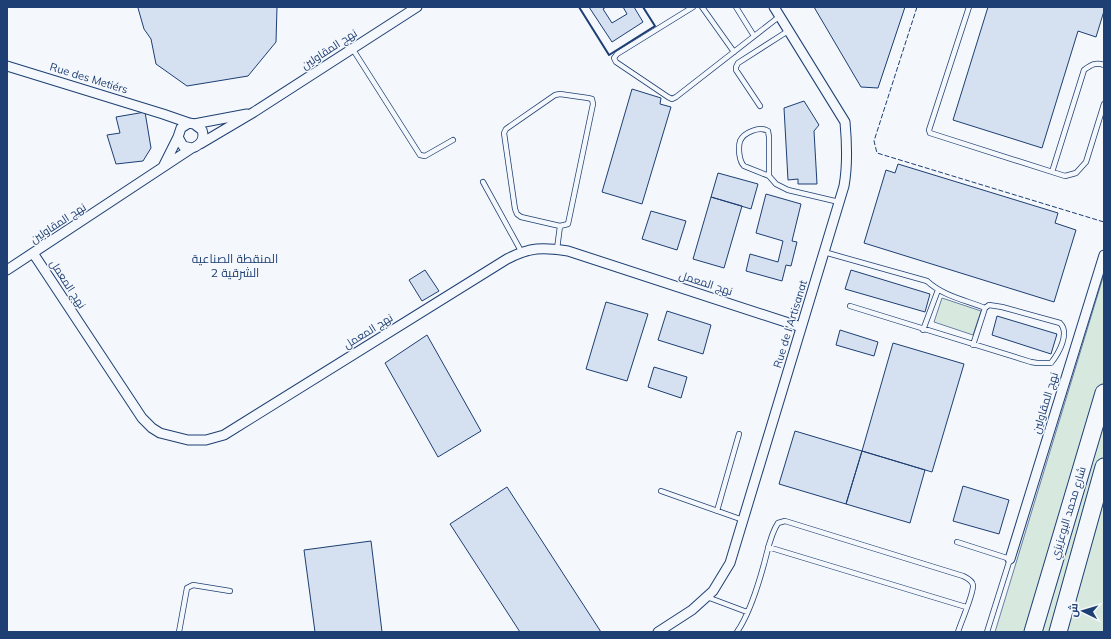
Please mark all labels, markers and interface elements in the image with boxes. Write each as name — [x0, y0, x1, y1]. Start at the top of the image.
street label: نهج المقاولين — [299, 26, 360, 73]
street label: Rue des Metiérs — [48, 59, 130, 97]
street label: نهج المقاولين — [28, 200, 89, 247]
district label: المنقطة الصناعية الشرقية 2 — [192, 251, 278, 280]
street label: نهج المعمل — [46, 257, 89, 312]
street label: نهج المعمل — [677, 268, 735, 299]
street label: Rue de l'Artisanat — [770, 278, 810, 370]
street label: نهج المعمل — [341, 310, 396, 352]
street label: نهج المقاولين — [1029, 370, 1062, 436]
street label: شارع محمد البوعزيزي — [1047, 465, 1091, 562]
north arrow — [1063, 591, 1103, 631]
text: ش — [1065, 602, 1081, 618]

